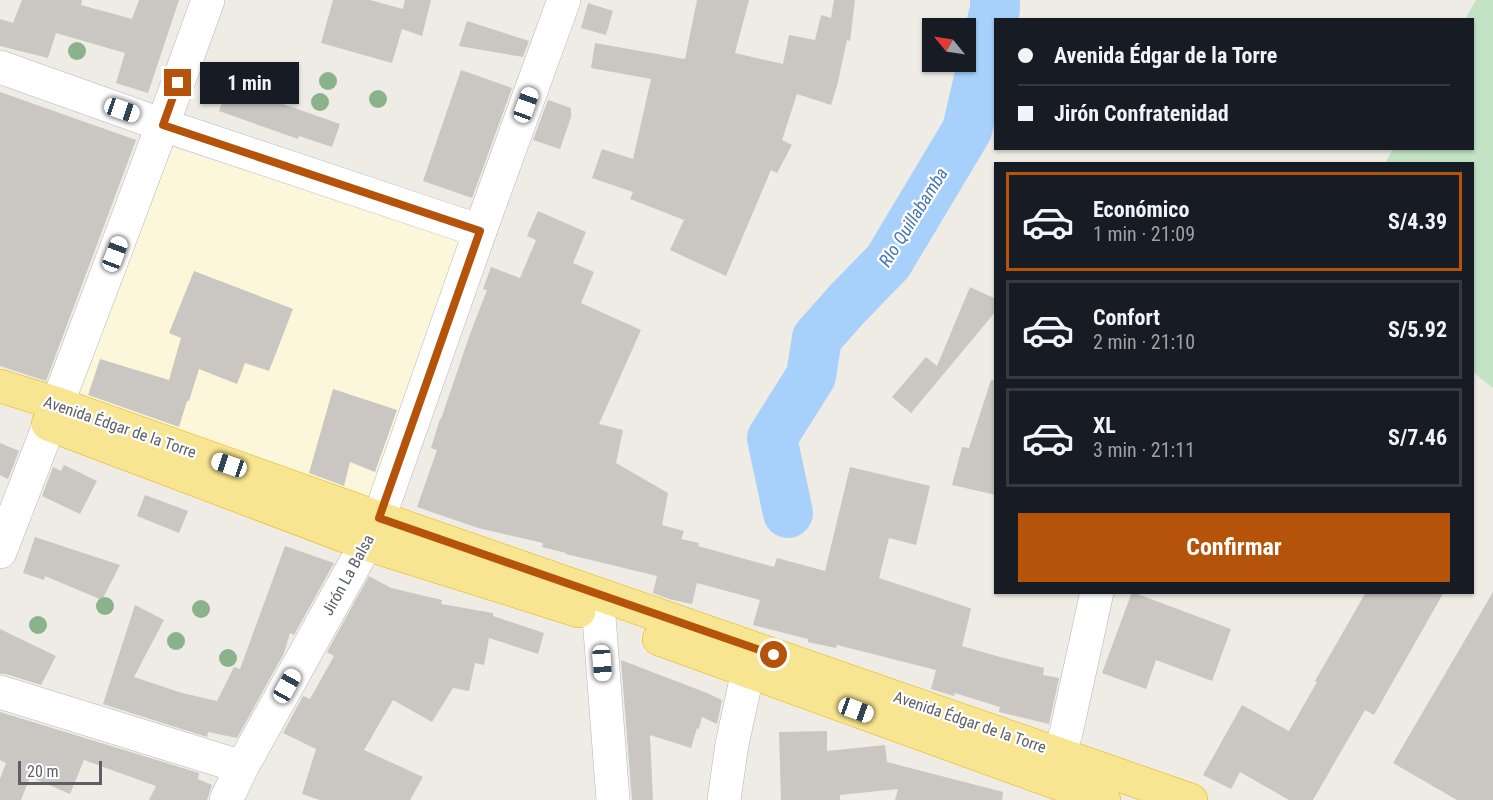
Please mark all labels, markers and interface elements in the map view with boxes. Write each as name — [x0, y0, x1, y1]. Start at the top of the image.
north arrow — [922, 18, 976, 72]
map controls — [922, 18, 976, 72]
text: Avenida Édgar de la Torre — [1054, 43, 1277, 68]
callout: 1 min — [199, 62, 298, 104]
route end — [164, 69, 191, 96]
text: 1 min — [227, 71, 272, 95]
car — [511, 85, 541, 125]
car — [102, 96, 142, 124]
text: Jirón Confratenidad — [1054, 101, 1229, 126]
water label: RIo Quillabamba — [874, 164, 952, 270]
icon: car — [1021, 195, 1075, 249]
text: Económico — [1093, 197, 1189, 222]
text: S/4.39 — [1388, 209, 1447, 234]
text: 1 min · 21:09 — [1093, 222, 1195, 246]
car — [100, 234, 130, 274]
icon: car — [1021, 303, 1075, 357]
text: Confort — [1093, 305, 1160, 330]
text: S/5.92 — [1388, 317, 1447, 342]
text: 2 min · 21:10 — [1093, 330, 1195, 354]
street label: Avenida Édgar de la Torre — [41, 392, 199, 462]
icon: car — [1021, 411, 1075, 465]
text: XL — [1093, 413, 1116, 438]
text: S/7.46 — [1388, 425, 1447, 450]
text: 3 min · 21:11 — [1093, 438, 1195, 462]
car — [209, 451, 249, 479]
button: Confirmar — [1018, 513, 1450, 582]
street label: Jirón La Balsa — [318, 531, 378, 619]
route start — [760, 641, 787, 668]
car — [592, 644, 612, 682]
car — [270, 666, 304, 706]
street label: Avenida Édgar de la Torre — [891, 687, 1049, 757]
car — [836, 695, 876, 725]
scale bar — [18, 758, 102, 786]
text: 20 m — [27, 762, 59, 781]

